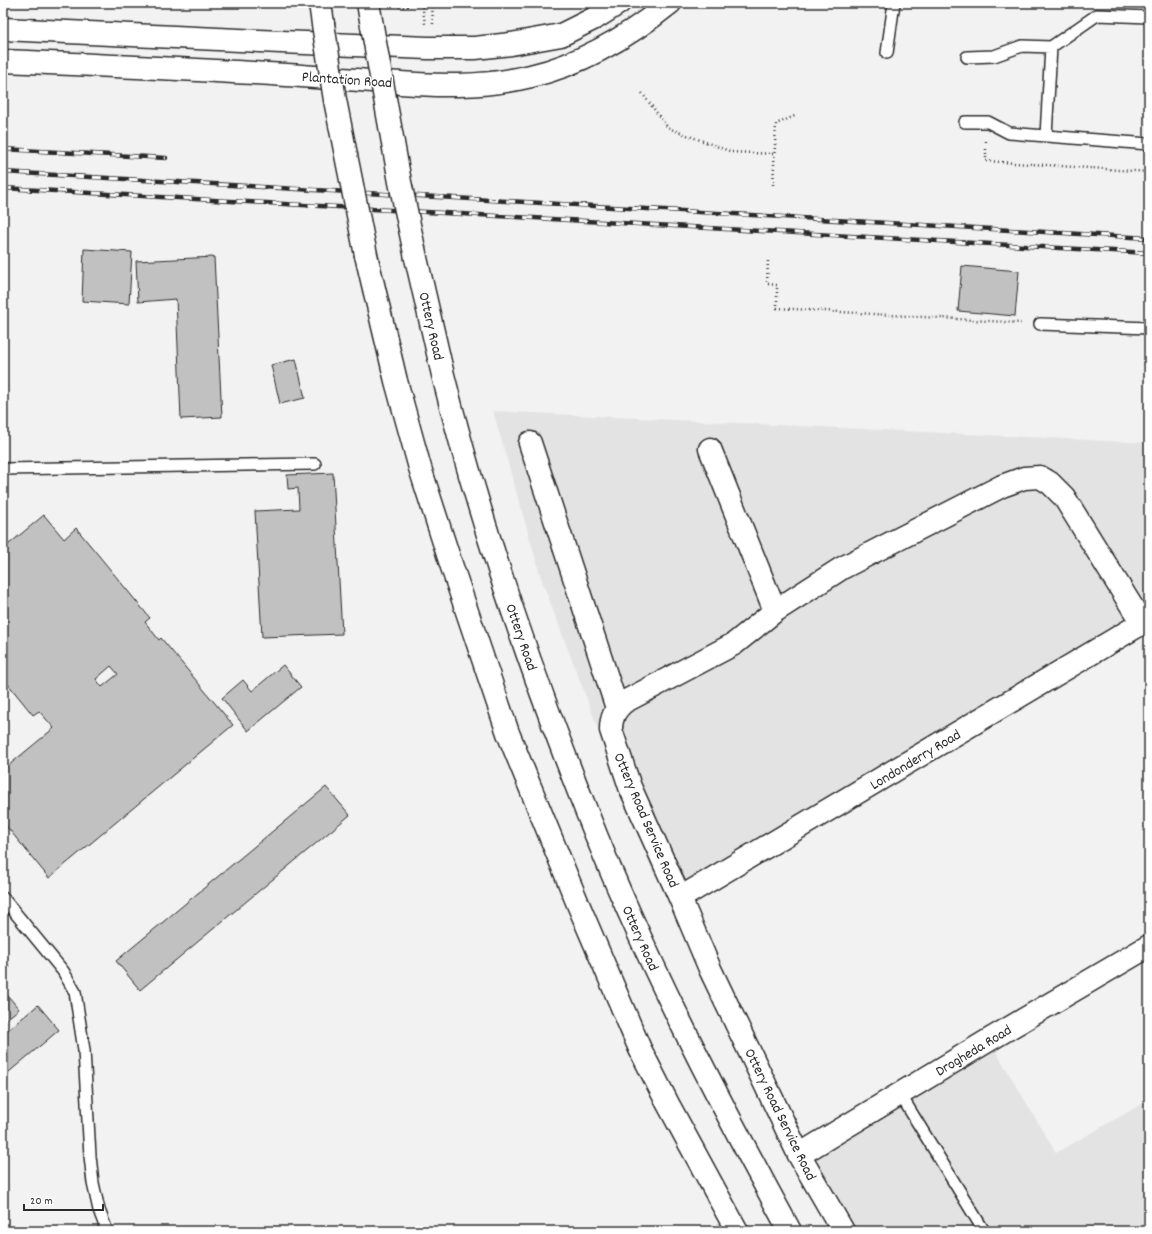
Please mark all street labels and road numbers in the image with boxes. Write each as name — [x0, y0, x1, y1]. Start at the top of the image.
street label: Plantation Road — [301, 67, 393, 95]
street label: Ottery Road — [412, 290, 449, 363]
street label: Ottery Road — [498, 601, 542, 674]
street label: Londonderry Road — [866, 725, 966, 797]
street label: Ottery Road Service Road — [607, 750, 684, 892]
street label: Ottery Road — [615, 903, 663, 975]
street label: Drogheda Road — [932, 1020, 1016, 1083]
street label: Ottery Road Service Road — [738, 1045, 821, 1185]

